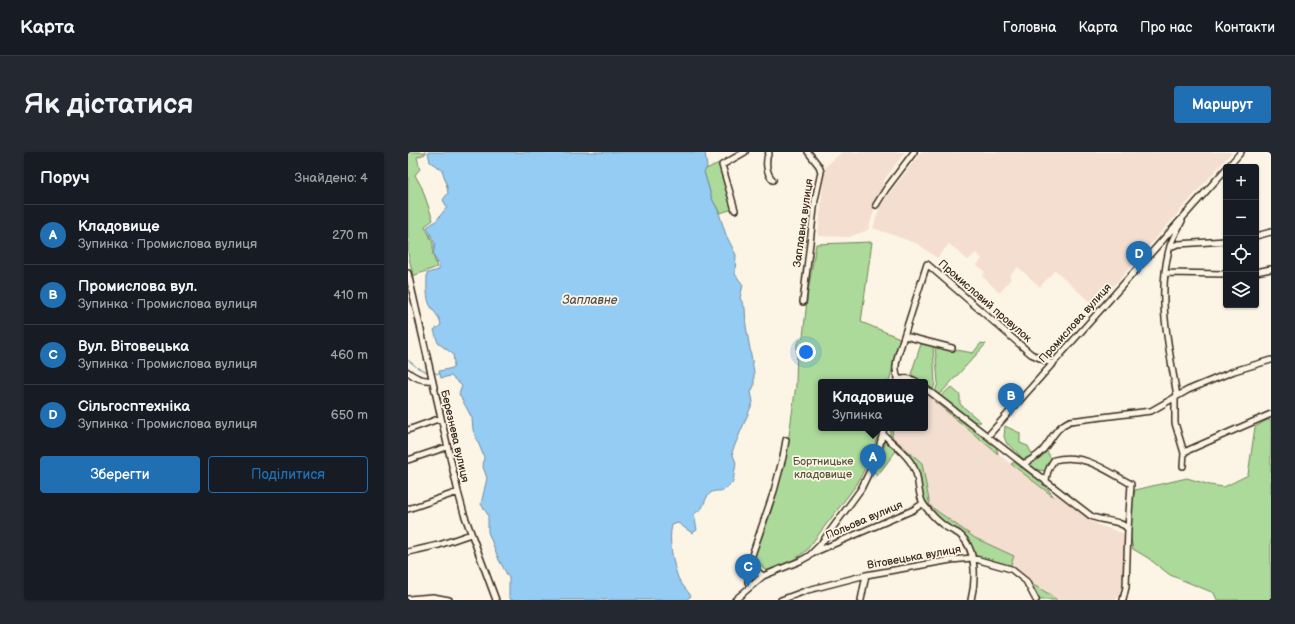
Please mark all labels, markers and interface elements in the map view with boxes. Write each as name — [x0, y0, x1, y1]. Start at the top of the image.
text: Карта — [20, 16, 74, 39]
text: Головна — [1003, 19, 1056, 36]
text: Карта — [1078, 19, 1118, 36]
text: Про нас — [1140, 19, 1192, 36]
text: Контакти — [1214, 19, 1275, 36]
button: Маршрут — [1174, 86, 1271, 123]
text: Як дістатися — [24, 88, 193, 121]
map controls — [1223, 164, 1259, 308]
button: + — [1223, 164, 1259, 200]
text: Поруч — [40, 168, 90, 188]
text: Знайдено: 4 — [295, 170, 368, 186]
street label: Заплавна вулиця — [790, 178, 816, 268]
button: − — [1223, 200, 1259, 236]
text: Кладовище — [78, 217, 160, 236]
text: A — [49, 227, 57, 243]
text: 270 m — [332, 227, 368, 243]
text: Зупинка · Промислова вулиця — [78, 236, 257, 252]
button: locate — [1223, 236, 1259, 272]
pin: D — [1126, 241, 1152, 274]
street label: Промисловий провулок — [936, 257, 1034, 345]
button: layers — [1223, 272, 1259, 308]
text: Промислова вул. — [78, 277, 197, 296]
street label: Промислова вулиця — [1036, 281, 1114, 365]
text: B — [48, 287, 58, 303]
text: 410 m — [333, 287, 368, 303]
water label: Заплавне — [563, 293, 618, 308]
text: Зупинка · Промислова вулиця — [78, 296, 257, 312]
text: Вул. Вітовецька — [78, 337, 189, 356]
your location — [796, 342, 816, 362]
text: C — [48, 347, 58, 363]
text: 460 m — [330, 347, 368, 363]
text: Зупинка · Промислова вулиця — [78, 356, 257, 372]
popup — [818, 379, 928, 431]
pin: B — [998, 383, 1024, 416]
street label: Березнева вулиця — [438, 388, 472, 484]
text: Кладовище — [832, 388, 914, 407]
text: Сільгосптехніка — [78, 397, 190, 416]
text: D — [48, 407, 58, 423]
text: 650 m — [331, 407, 368, 423]
text: Зупинка — [832, 407, 882, 423]
text: Зупинка · Промислова вулиця — [78, 416, 257, 432]
pin: A — [860, 444, 886, 477]
park label: Бортницьке кладовище — [793, 455, 853, 481]
button: Зберегти — [40, 456, 200, 493]
button: Поділитися — [208, 456, 368, 493]
street label: Польова вулиця — [824, 498, 904, 542]
street label: Вітовецька вулиця — [866, 542, 962, 572]
pin: C — [735, 554, 761, 587]

